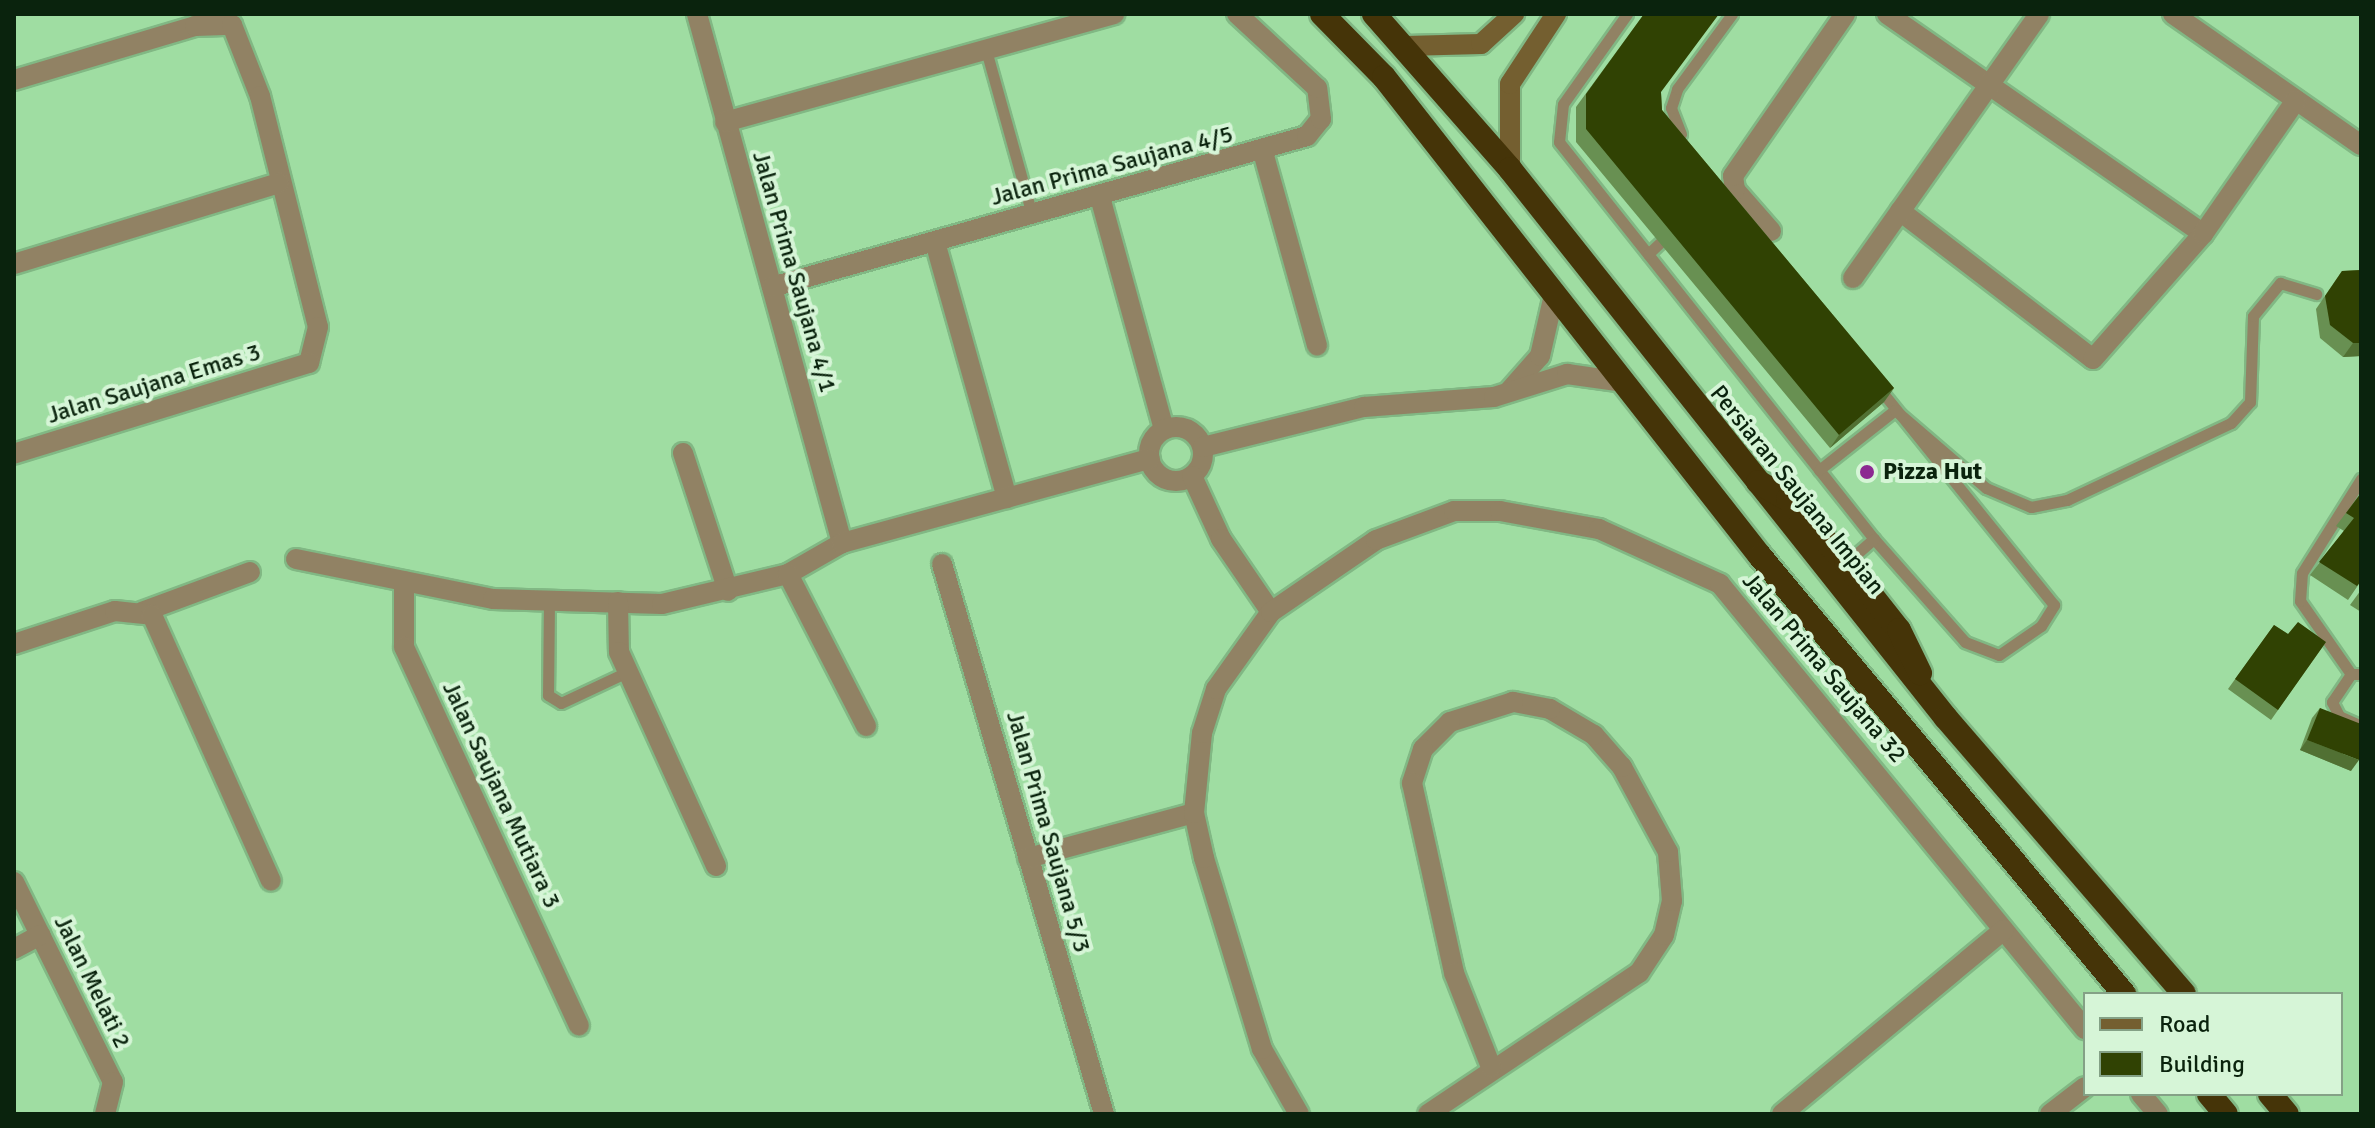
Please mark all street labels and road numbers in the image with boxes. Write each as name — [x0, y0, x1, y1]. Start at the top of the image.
street label: Jalan Prima Saujana 4/5 — [988, 120, 1236, 212]
street label: Jalan Prima Saujana 4/1 — [746, 148, 842, 396]
street label: Jalan Saujana Emas 3 — [44, 338, 264, 430]
street label: Persiaran Saujana Impian — [1704, 380, 1890, 600]
street label: Jalan Prima Saujana 32 — [1736, 567, 1912, 769]
street label: Jalan Saujana Mutiara 3 — [436, 677, 566, 913]
street label: Jalan Prima Saujana 5/3 — [1000, 708, 1096, 956]
street label: Jalan Melati 2 — [48, 911, 136, 1053]

